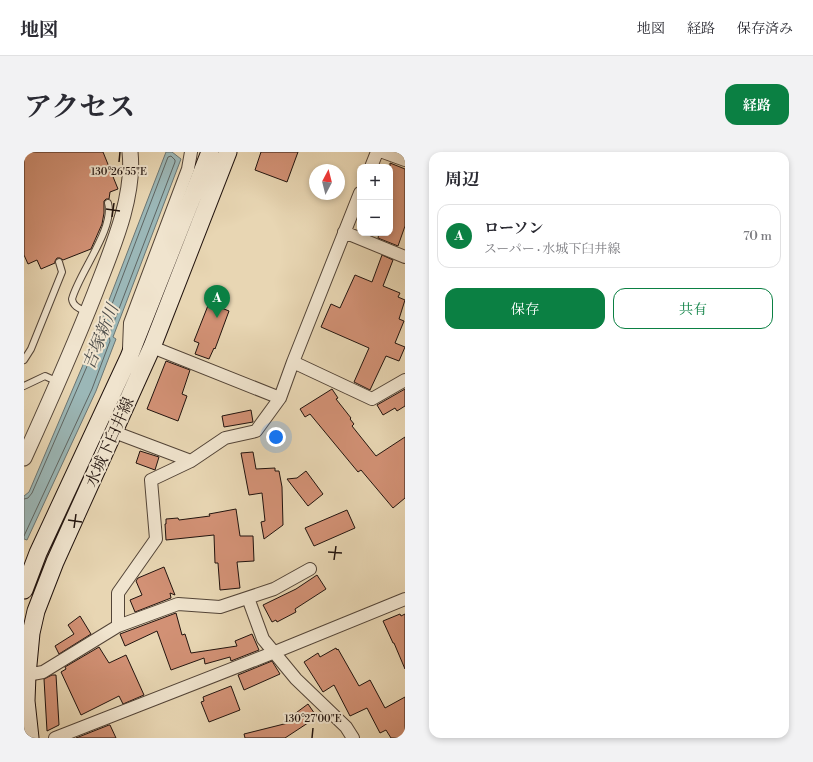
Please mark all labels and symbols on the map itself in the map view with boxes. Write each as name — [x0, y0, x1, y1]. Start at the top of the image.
north arrow — [309, 164, 345, 200]
text: 130°26'55"E — [91, 166, 147, 178]
pin: A — [204, 285, 230, 318]
water label: 吉塚新川 — [78, 300, 125, 373]
street label: 水城下臼井線 — [81, 394, 139, 490]
your location — [266, 427, 286, 447]
text: 130°27'00"E — [284, 713, 342, 725]

